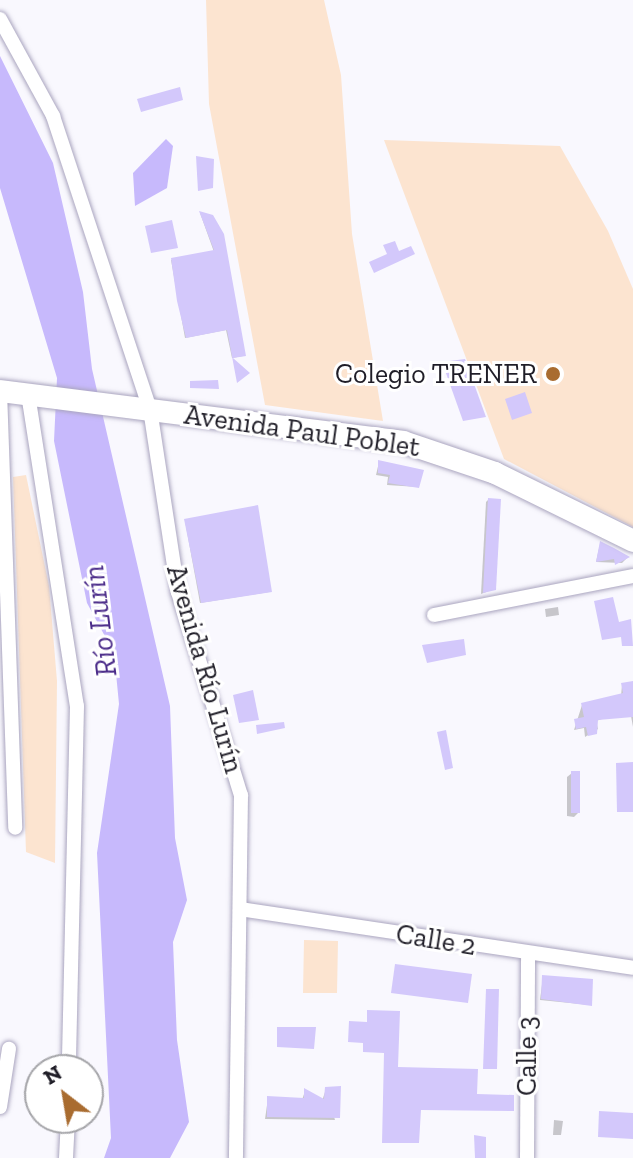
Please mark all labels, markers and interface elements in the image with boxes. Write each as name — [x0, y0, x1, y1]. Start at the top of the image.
place label: Colegio TRENER — [335, 357, 537, 391]
marker: Colegio TRENER — [544, 365, 562, 383]
street label: Avenida Paul Poblet — [182, 398, 422, 464]
street label: Avenida Río Lurín — [159, 561, 251, 777]
water label: Río Lurín — [75, 563, 125, 679]
street label: Calle 2 — [394, 917, 478, 963]
street label: Calle 3 — [510, 1016, 544, 1096]
north arrow — [24, 1054, 104, 1134]
text: N — [38, 1059, 67, 1091]

